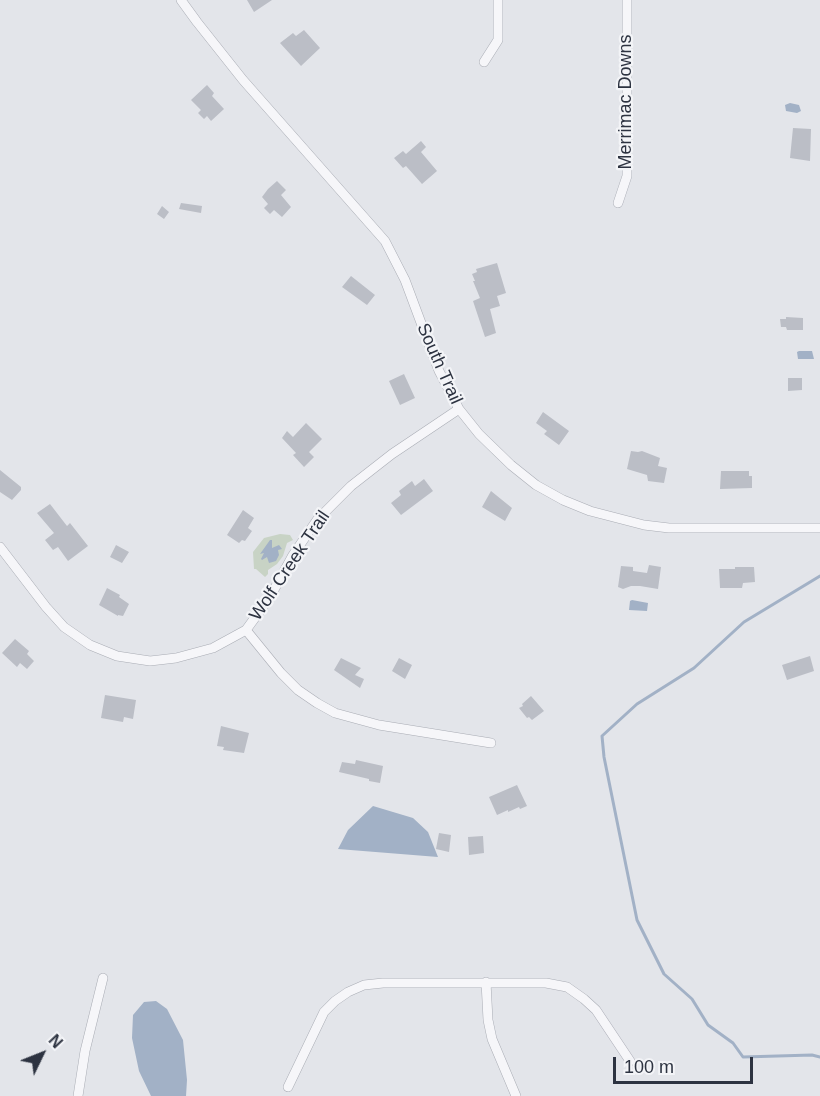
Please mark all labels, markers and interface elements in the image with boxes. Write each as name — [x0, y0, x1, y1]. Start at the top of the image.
street label: Merrimac Downs — [615, 34, 637, 170]
street label: South Trail — [412, 320, 466, 408]
street label: Wolf Creek Trail — [245, 507, 335, 625]
north arrow — [12, 1024, 72, 1084]
text: N — [45, 1031, 66, 1051]
scale bar — [616, 1045, 756, 1083]
text: 100 m — [624, 1057, 674, 1077]

